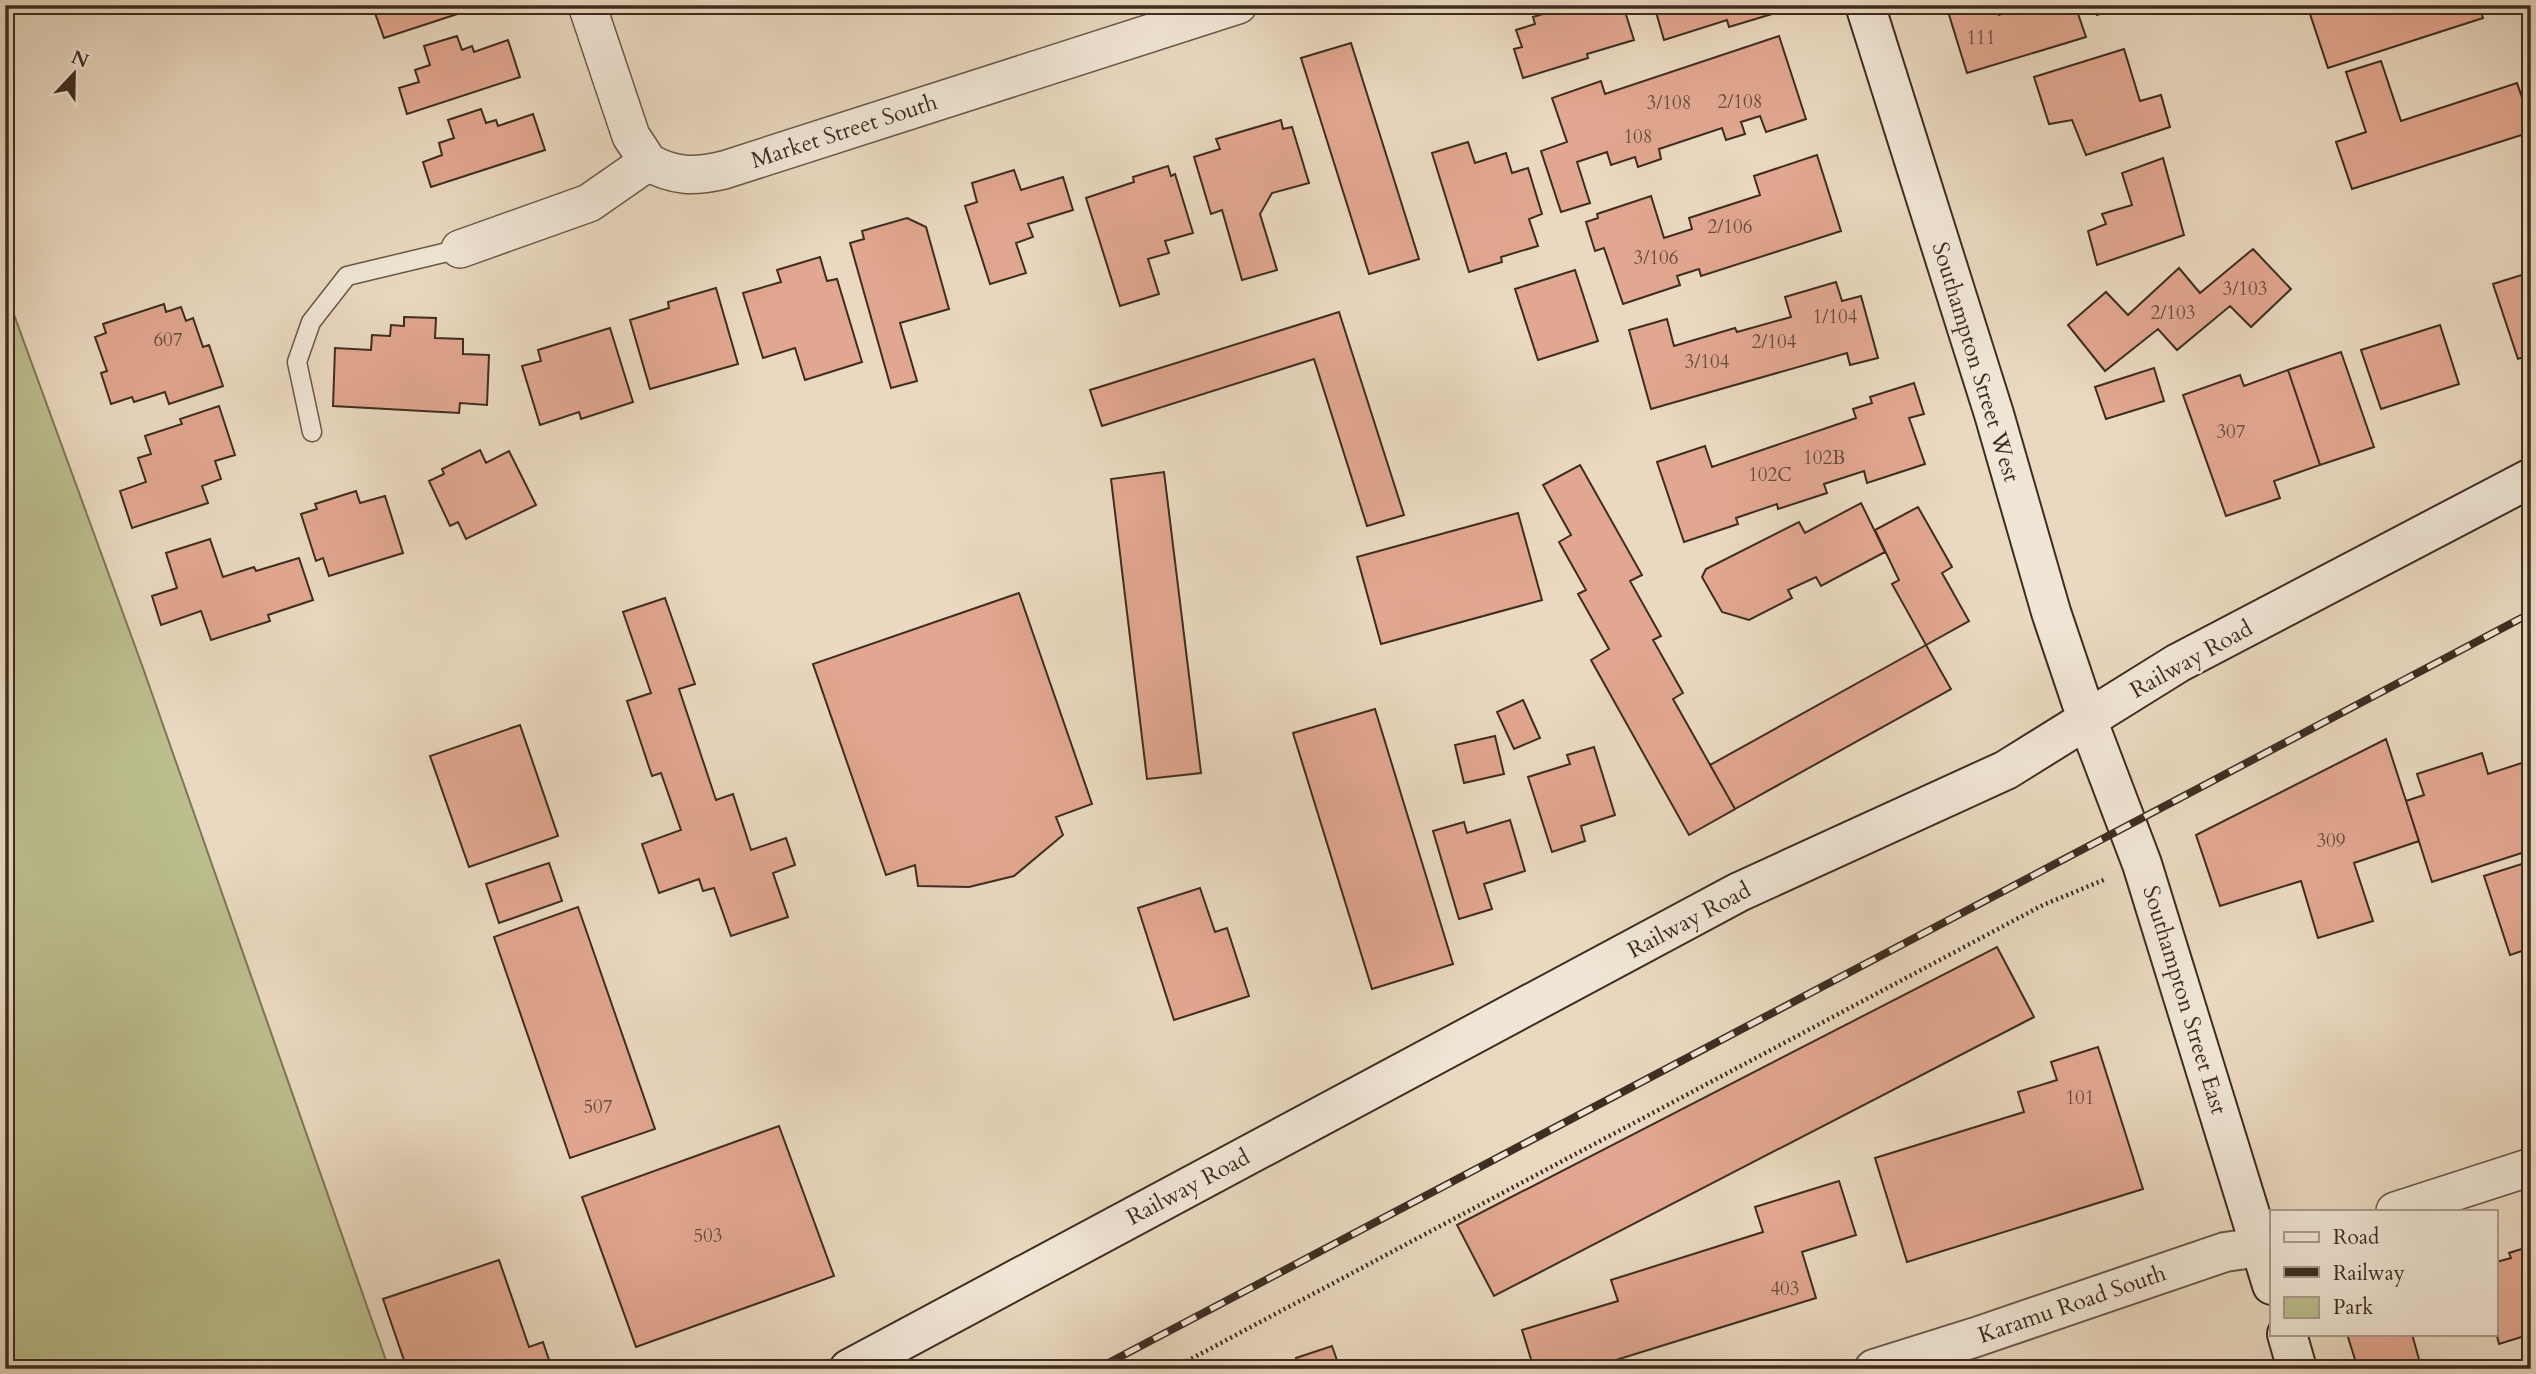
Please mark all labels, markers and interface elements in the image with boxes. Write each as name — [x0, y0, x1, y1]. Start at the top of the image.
house number: 111 — [1966, 25, 1996, 51]
north arrow — [38, 38, 108, 108]
text: N — [67, 44, 93, 74]
street label: Market Street South — [747, 86, 941, 176]
house number: 2/108 — [1717, 89, 1763, 115]
house number: 3/108 — [1646, 90, 1692, 116]
house number: 108 — [1623, 124, 1653, 150]
house number: 2/106 — [1707, 214, 1753, 240]
street label: Southampton Street West — [1925, 238, 2027, 486]
house number: 3/106 — [1633, 245, 1679, 271]
house number: 3/103 — [2222, 276, 2268, 302]
house number: 2/103 — [2150, 300, 2196, 326]
house number: 1/104 — [1812, 304, 1858, 330]
house number: 607 — [153, 327, 183, 353]
house number: 2/104 — [1751, 329, 1797, 355]
house number: 3/104 — [1684, 349, 1730, 375]
house number: 307 — [2216, 419, 2246, 445]
house number: 102B — [1803, 445, 1845, 471]
house number: 102C — [1748, 462, 1792, 488]
street label: Railway Road — [2124, 612, 2258, 705]
house number: 309 — [2316, 828, 2346, 854]
street label: Railway Road — [1622, 874, 1757, 965]
street label: Southampton Street East — [2135, 882, 2235, 1118]
house number: 101 — [2065, 1085, 2095, 1111]
house number: 507 — [583, 1094, 613, 1120]
street label: Railway Road — [1121, 1141, 1256, 1232]
legend — [2270, 1210, 2498, 1336]
house number: 503 — [693, 1223, 723, 1249]
text: Road — [2333, 1223, 2379, 1252]
street label: Karamu Road South — [1974, 1257, 2170, 1351]
text: Railway — [2333, 1259, 2405, 1288]
house number: 403 — [1770, 1276, 1800, 1302]
text: Park — [2333, 1293, 2374, 1322]

